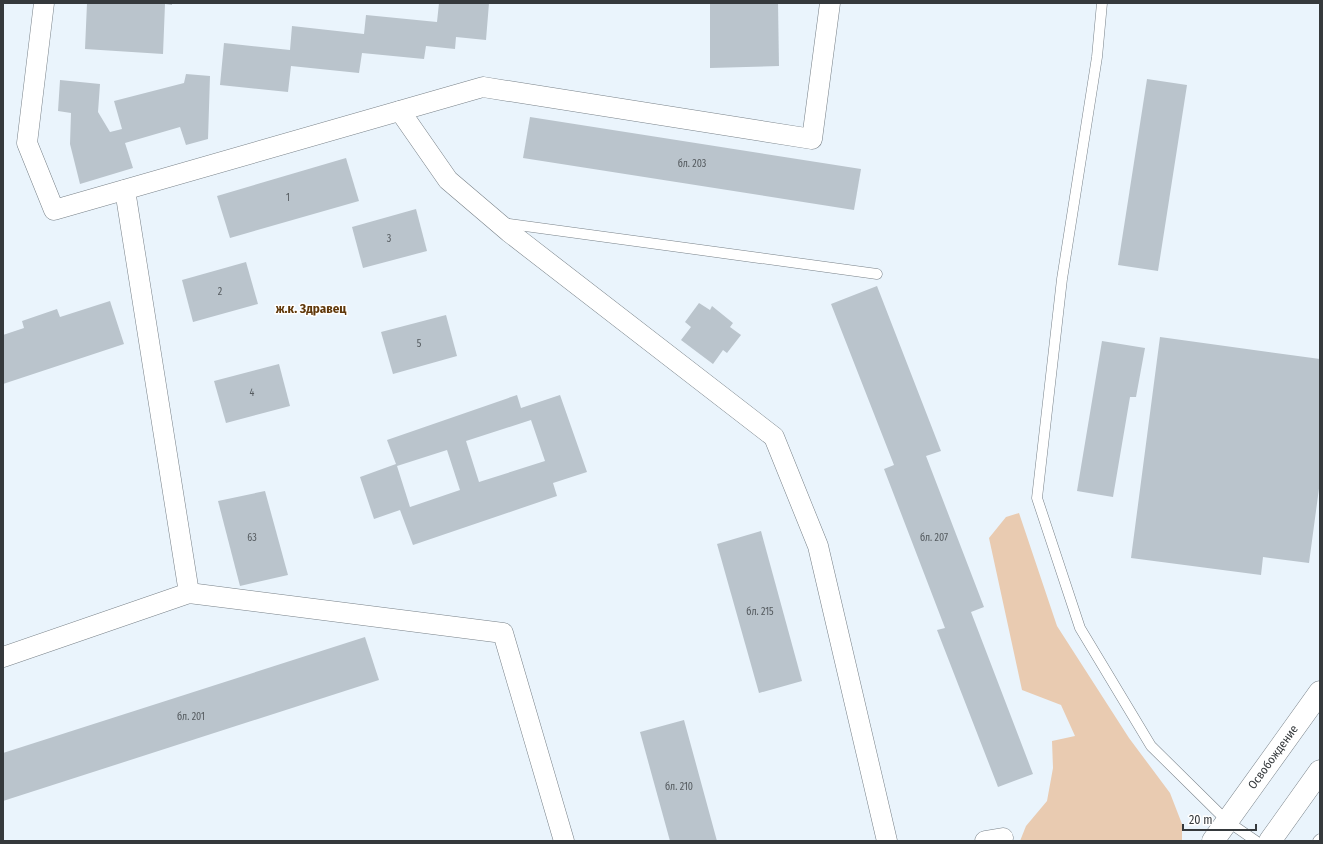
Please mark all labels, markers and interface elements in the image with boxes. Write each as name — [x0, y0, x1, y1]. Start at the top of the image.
house number: бл. 203 — [678, 158, 707, 170]
house number: 1 — [286, 192, 290, 204]
house number: 3 — [387, 233, 392, 245]
house number: 2 — [218, 286, 223, 298]
district label: ж.к. Здравец — [275, 301, 347, 316]
house number: 5 — [417, 338, 422, 350]
house number: 4 — [250, 387, 255, 399]
house number: 63 — [247, 532, 257, 544]
house number: бл. 207 — [920, 532, 948, 544]
house number: бл. 215 — [746, 606, 774, 618]
house number: бл. 201 — [177, 711, 205, 723]
street label: Освобождение — [1245, 722, 1301, 792]
house number: бл. 210 — [665, 781, 693, 793]
scale bar — [1183, 806, 1256, 832]
text: 20 m — [1189, 813, 1213, 827]

